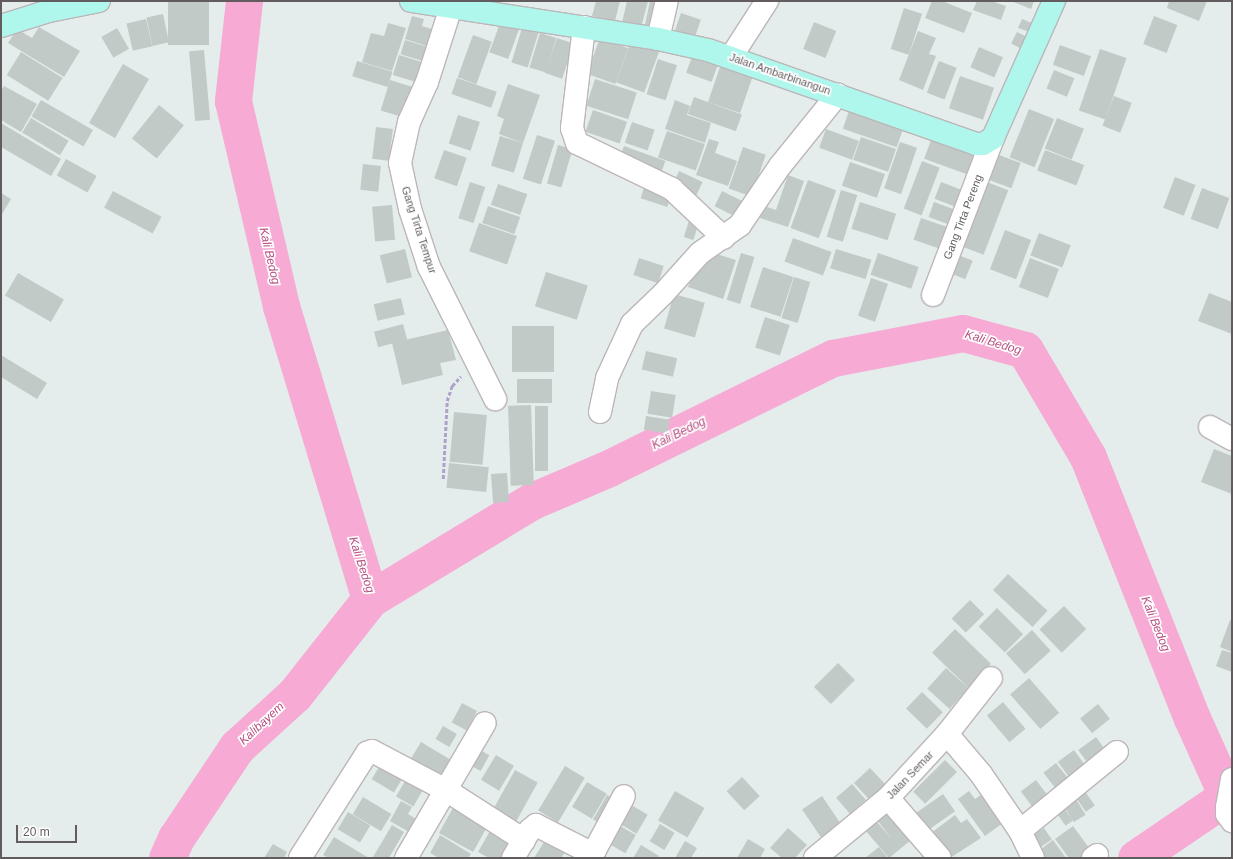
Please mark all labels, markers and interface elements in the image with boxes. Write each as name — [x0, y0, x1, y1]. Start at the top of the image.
street label: Jalan Ambarbinangun — [727, 50, 833, 98]
street label: Gang Tirta Pereng — [941, 173, 985, 261]
street label: Gang Tirta Tempur — [399, 185, 439, 275]
water label: Kali Bedog — [255, 226, 283, 286]
water label: Kali Bedog — [963, 328, 1023, 358]
water label: Kali Bedog — [650, 415, 708, 453]
water label: Kali Bedog — [345, 535, 377, 595]
water label: Kali Bedog — [1137, 594, 1173, 654]
water label: Kalibayem — [237, 700, 287, 748]
street label: Jalan Semar — [884, 748, 936, 802]
scale bar — [18, 817, 79, 843]
text: 20 m — [23, 825, 50, 839]

